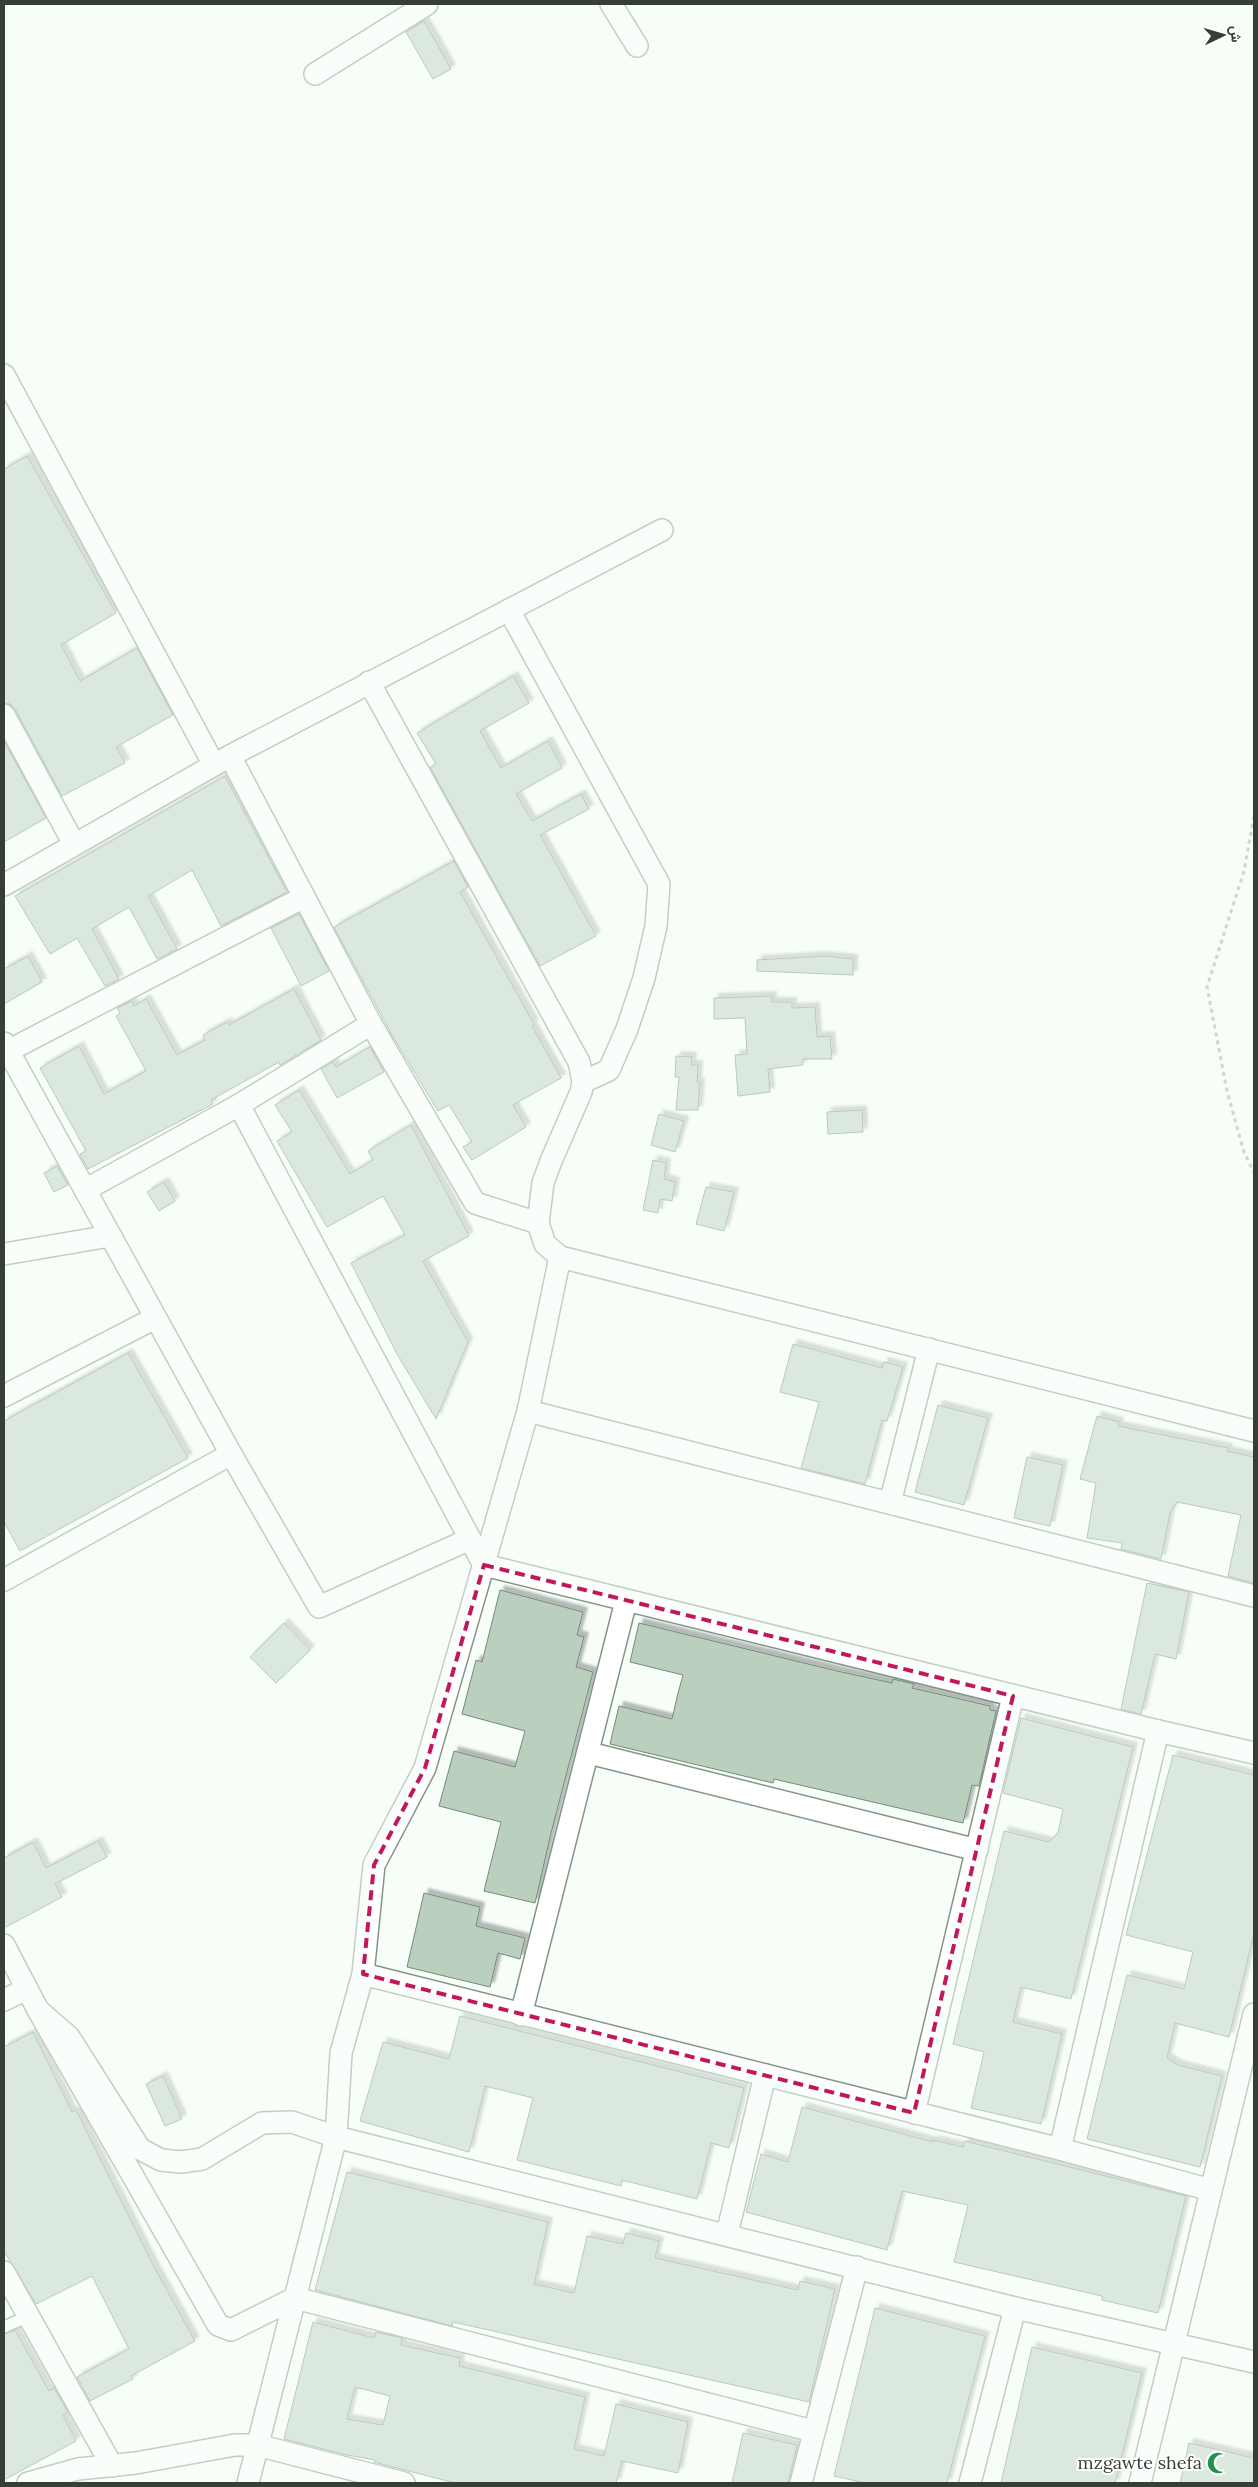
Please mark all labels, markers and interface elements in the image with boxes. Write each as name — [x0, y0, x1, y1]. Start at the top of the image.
north arrow — [1198, 10, 1248, 60]
text: ش — [1226, 25, 1246, 43]
mosque icon: mzgawte shefa — [1205, 2450, 1231, 2476]
place label: mzgawte shefa — [1078, 2451, 1202, 2474]

